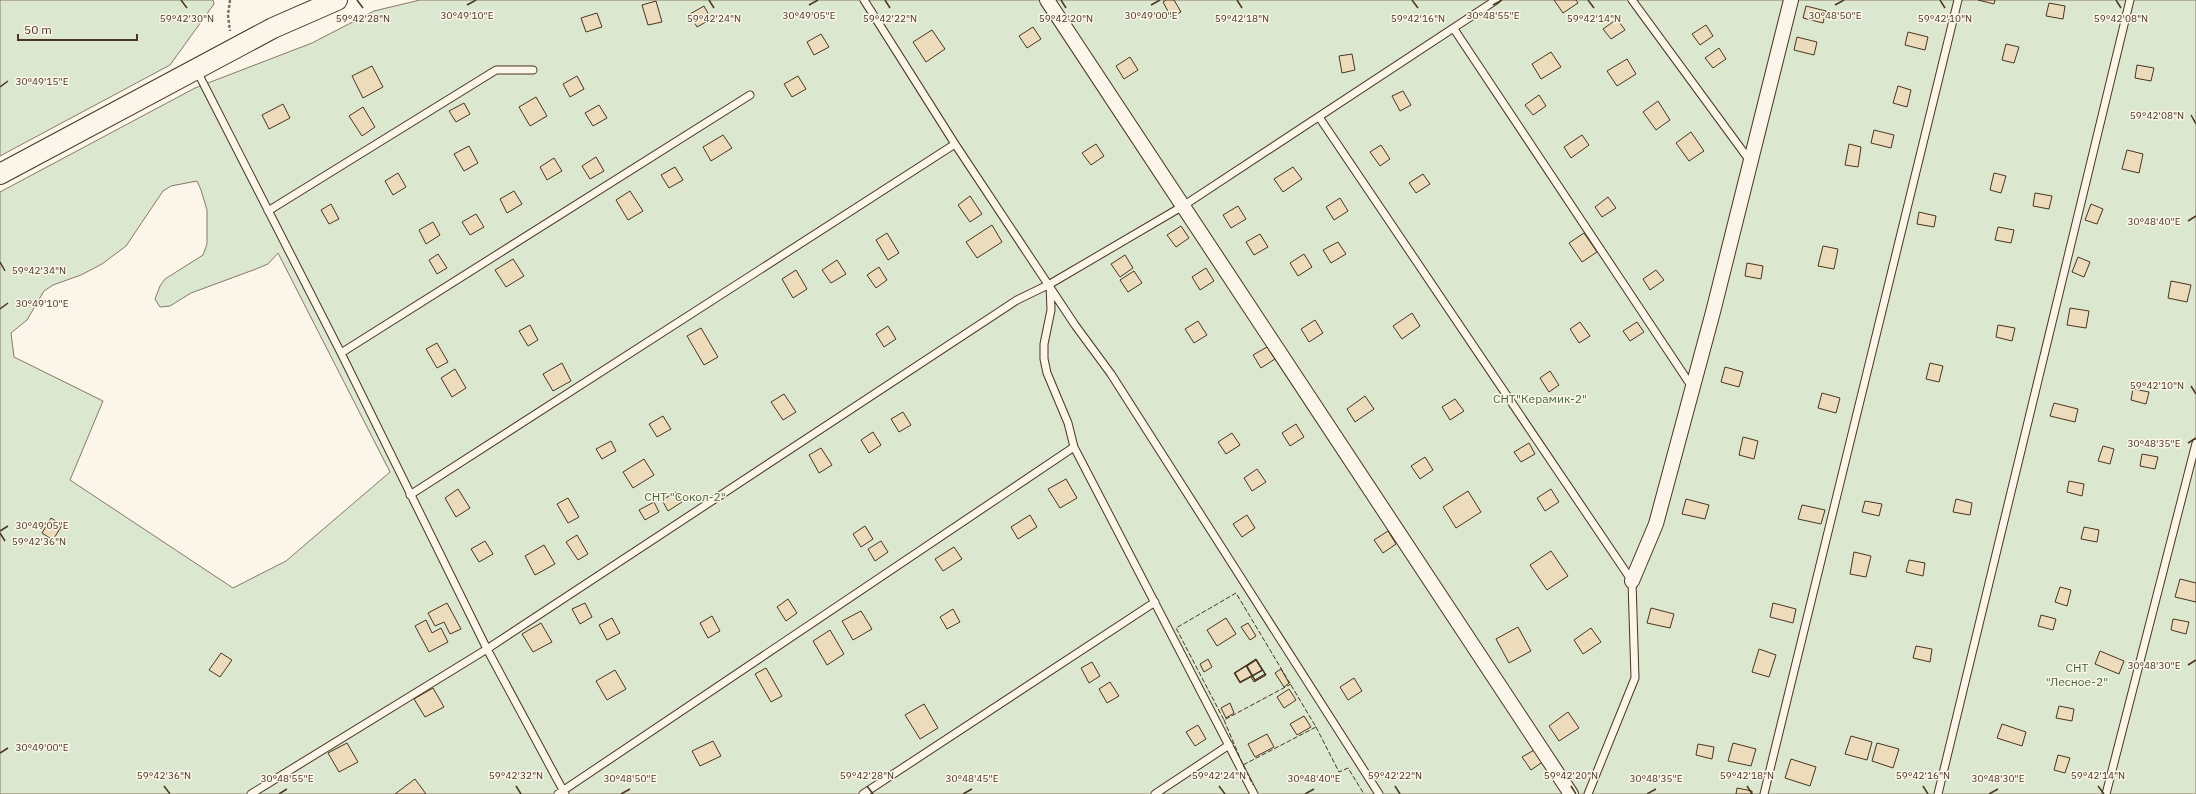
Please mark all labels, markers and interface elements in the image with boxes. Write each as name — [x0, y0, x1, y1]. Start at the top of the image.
text: 30°49'10"E — [440, 9, 494, 22]
text: 30°49'05"E — [782, 9, 836, 22]
text: 30°49'00"E — [1124, 9, 1178, 22]
text: 30°48'55"E — [1466, 9, 1520, 22]
text: 30°48'50"E — [1808, 9, 1862, 22]
text: 59°42'30"N — [160, 12, 214, 25]
text: 59°42'28"N — [336, 12, 390, 25]
text: 59°42'24"N — [687, 12, 741, 25]
text: 59°42'22"N — [863, 12, 917, 25]
text: 59°42'20"N — [1039, 12, 1093, 25]
text: 59°42'18"N — [1215, 12, 1269, 25]
text: 59°42'16"N — [1391, 12, 1445, 25]
text: 59°42'14"N — [1567, 12, 1621, 25]
text: 59°42'10"N — [1918, 12, 1972, 25]
text: 59°42'08"N — [2094, 12, 2148, 25]
scale bar — [18, 16, 137, 42]
text: 50 m — [24, 22, 52, 37]
text: 30°49'15"E — [15, 75, 69, 88]
text: 59°42'08"N — [2130, 109, 2184, 122]
text: 30°48'40"E — [2127, 215, 2181, 228]
text: 59°42'34"N — [12, 264, 66, 277]
text: 30°49'10"E — [15, 297, 69, 310]
text: 59°42'10"N — [2130, 379, 2184, 392]
park label: СНТ"Керамик-2" — [1493, 391, 1587, 406]
text: 30°48'35"E — [2127, 437, 2181, 450]
park label: СНТ "Сокол-2" — [644, 489, 726, 504]
text: 30°49'05"E — [15, 519, 69, 532]
text: 59°42'36"N — [12, 535, 66, 548]
text: 30°48'30"E — [2127, 659, 2181, 672]
park label: СНТ "Лесное-2" — [2046, 660, 2108, 689]
text: 30°49'00"E — [15, 741, 69, 754]
text: 59°42'36"N — [137, 769, 191, 782]
text: 59°42'32"N — [489, 769, 543, 782]
text: 59°42'28"N — [840, 769, 894, 782]
text: 59°42'24"N — [1192, 769, 1246, 782]
text: 59°42'22"N — [1368, 769, 1422, 782]
text: 59°42'20"N — [1544, 769, 1598, 782]
text: 59°42'18"N — [1720, 769, 1774, 782]
text: 59°42'16"N — [1896, 769, 1950, 782]
text: 59°42'14"N — [2071, 769, 2125, 782]
text: 30°48'55"E — [260, 772, 314, 785]
text: 30°48'50"E — [603, 772, 657, 785]
text: 30°48'45"E — [945, 772, 999, 785]
text: 30°48'40"E — [1287, 772, 1341, 785]
text: 30°48'35"E — [1629, 772, 1683, 785]
text: 30°48'30"E — [1971, 772, 2025, 785]

